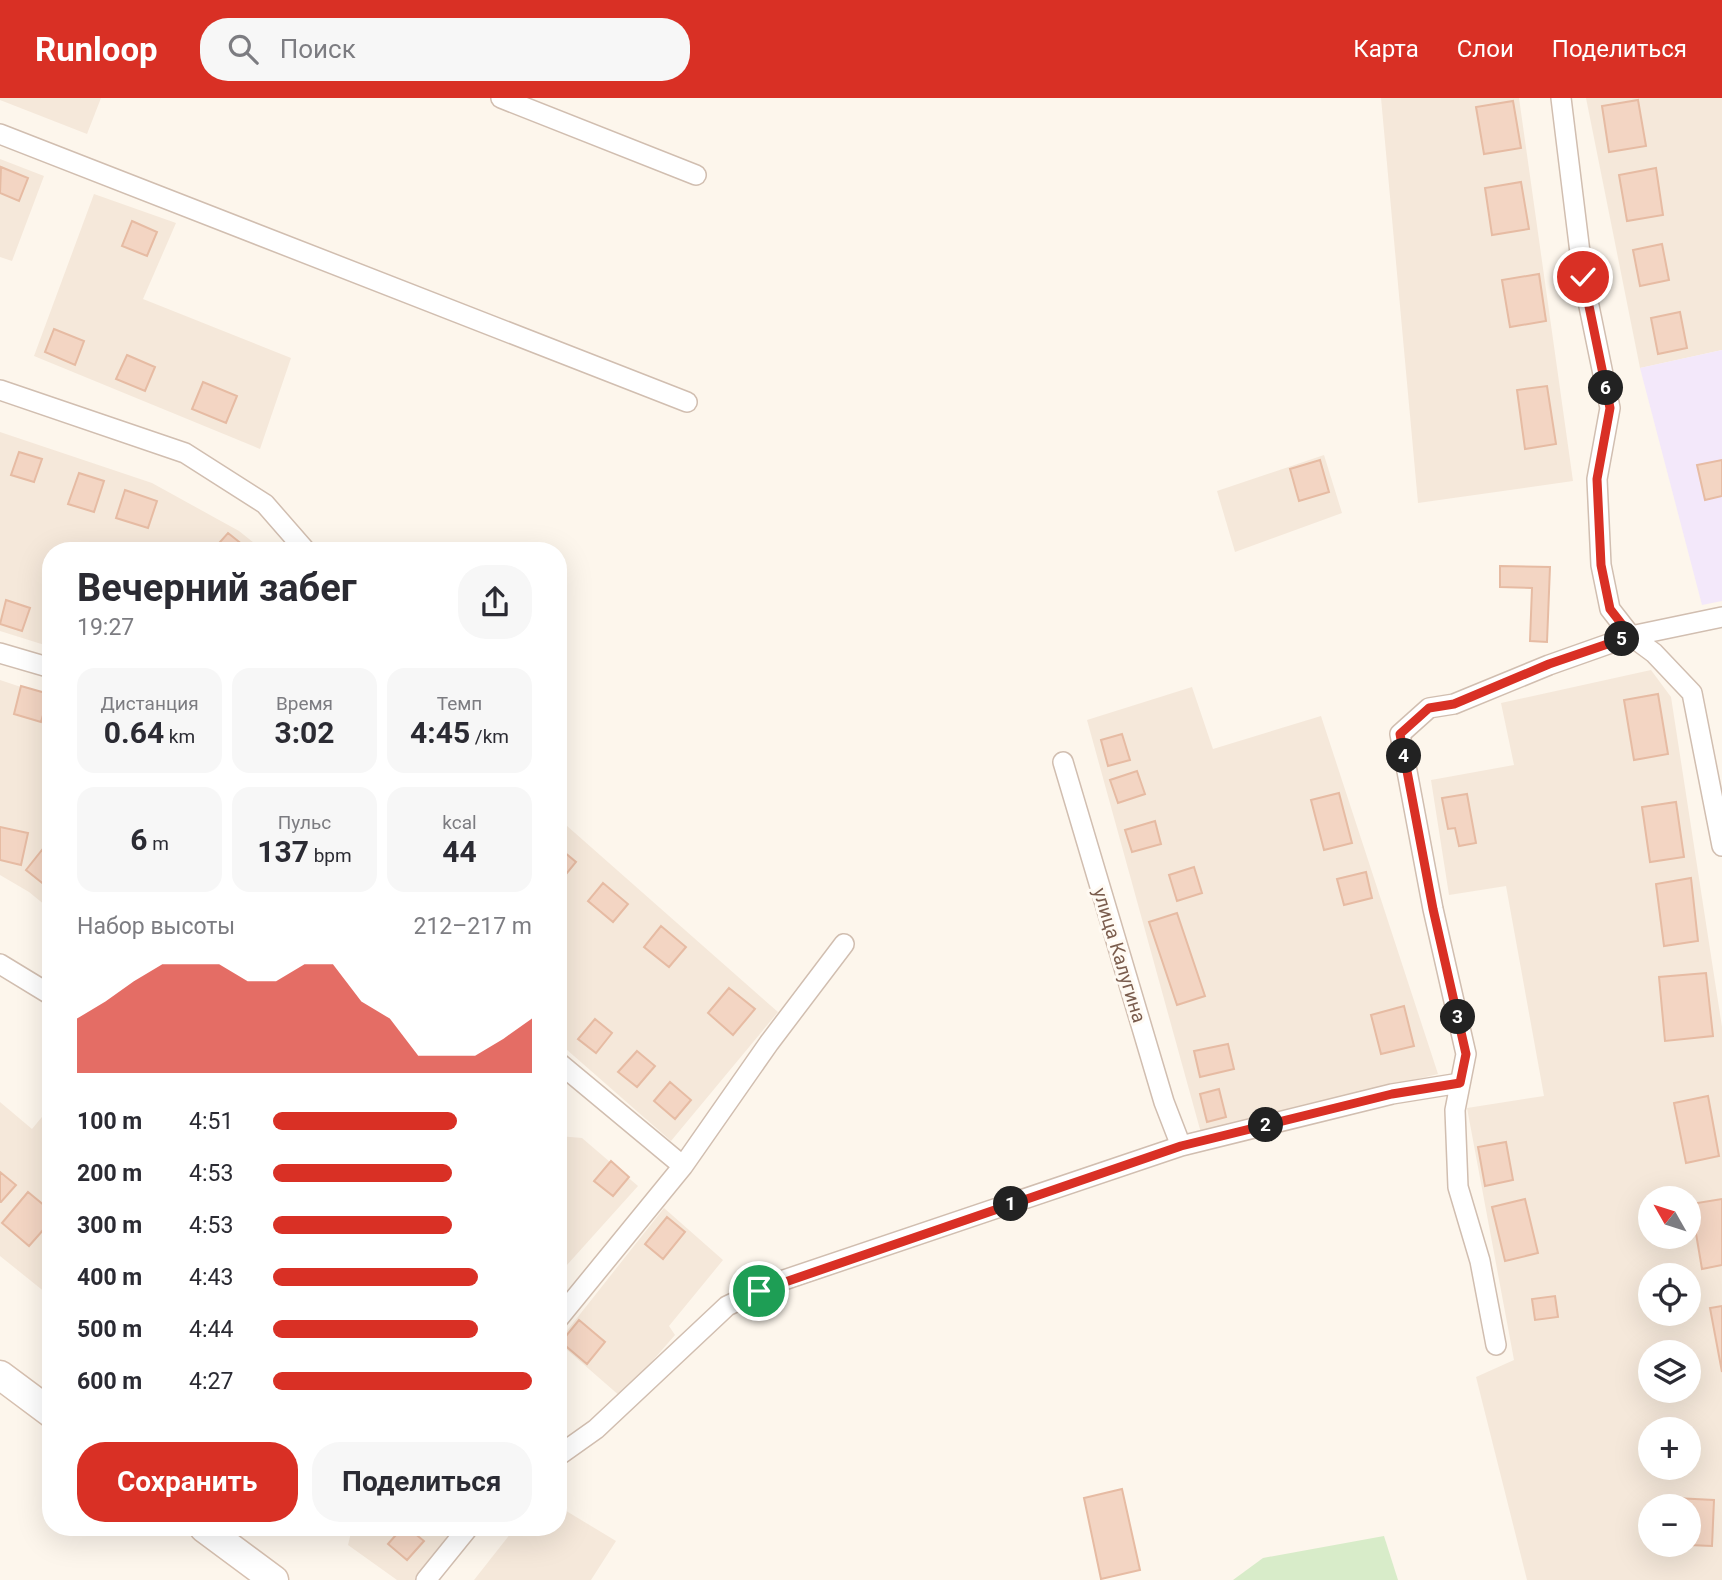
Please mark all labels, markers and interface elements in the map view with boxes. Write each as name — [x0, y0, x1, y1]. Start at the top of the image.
search box — [200, 18, 690, 81]
text: Runloop — [35, 30, 158, 69]
icon: search — [224, 30, 262, 68]
text: Поиск — [280, 34, 356, 64]
text: Карта — [1353, 35, 1419, 63]
text: Слои — [1457, 35, 1514, 63]
text: Поделиться — [1552, 35, 1687, 63]
pin — [1553, 247, 1613, 307]
icon: check — [1564, 258, 1602, 296]
pin: 6 — [1588, 370, 1624, 406]
text: 6 — [1600, 376, 1611, 399]
button: share — [458, 565, 532, 639]
text: Вечерний забег — [77, 566, 357, 610]
text: 19:27 — [77, 614, 134, 641]
pin: 5 — [1604, 622, 1640, 656]
text: 5 — [1616, 627, 1627, 650]
text: Дистанция — [100, 692, 199, 715]
text: Время — [276, 692, 333, 715]
text: Темп — [437, 692, 482, 715]
text: 0.64 — [104, 715, 164, 750]
text: 3:02 — [274, 715, 335, 750]
text: 4:45 — [410, 715, 470, 750]
text: km — [164, 725, 195, 748]
text: /km — [470, 725, 509, 748]
pin: 4 — [1386, 738, 1422, 774]
text: 4 — [1398, 744, 1409, 767]
text: Пульс — [278, 811, 331, 834]
text: kcal — [442, 811, 477, 834]
text: 6 — [130, 822, 147, 857]
text: m — [147, 832, 169, 855]
text: 137 — [257, 834, 309, 869]
text: 44 — [442, 834, 477, 869]
text: bpm — [309, 844, 352, 867]
street label: улица Калугина — [1088, 885, 1151, 1025]
text: Набор высоты — [77, 913, 235, 940]
text: 212–217 m — [413, 913, 532, 940]
pin: 3 — [1440, 1000, 1476, 1034]
text: 3 — [1452, 1005, 1463, 1028]
text: 100 m — [77, 1108, 142, 1135]
text: 4:51 — [189, 1108, 233, 1135]
pin: 2 — [1248, 1108, 1284, 1142]
text: 2 — [1260, 1113, 1271, 1136]
text: 200 m — [77, 1160, 142, 1187]
text: 4:53 — [189, 1160, 233, 1187]
pin: 1 — [993, 1186, 1028, 1222]
north arrow — [1638, 1186, 1701, 1250]
map controls — [1638, 1186, 1701, 1557]
text: 1 — [1005, 1192, 1016, 1215]
text: 300 m — [77, 1212, 142, 1239]
text: 4:53 — [189, 1212, 233, 1239]
pin — [729, 1261, 789, 1321]
button: locate — [1638, 1263, 1701, 1326]
text: 400 m — [77, 1264, 142, 1291]
text: 4:43 — [189, 1264, 233, 1291]
icon: arrive — [740, 1272, 778, 1310]
text: 500 m — [77, 1316, 142, 1343]
text: 4:44 — [189, 1316, 233, 1343]
button: layers — [1638, 1340, 1701, 1403]
text: 600 m — [77, 1368, 142, 1395]
text: 4:27 — [189, 1368, 233, 1395]
button: + — [1638, 1417, 1701, 1480]
button: Сохранить — [77, 1442, 298, 1522]
button: Поделиться — [312, 1442, 532, 1522]
button: − — [1638, 1494, 1701, 1557]

